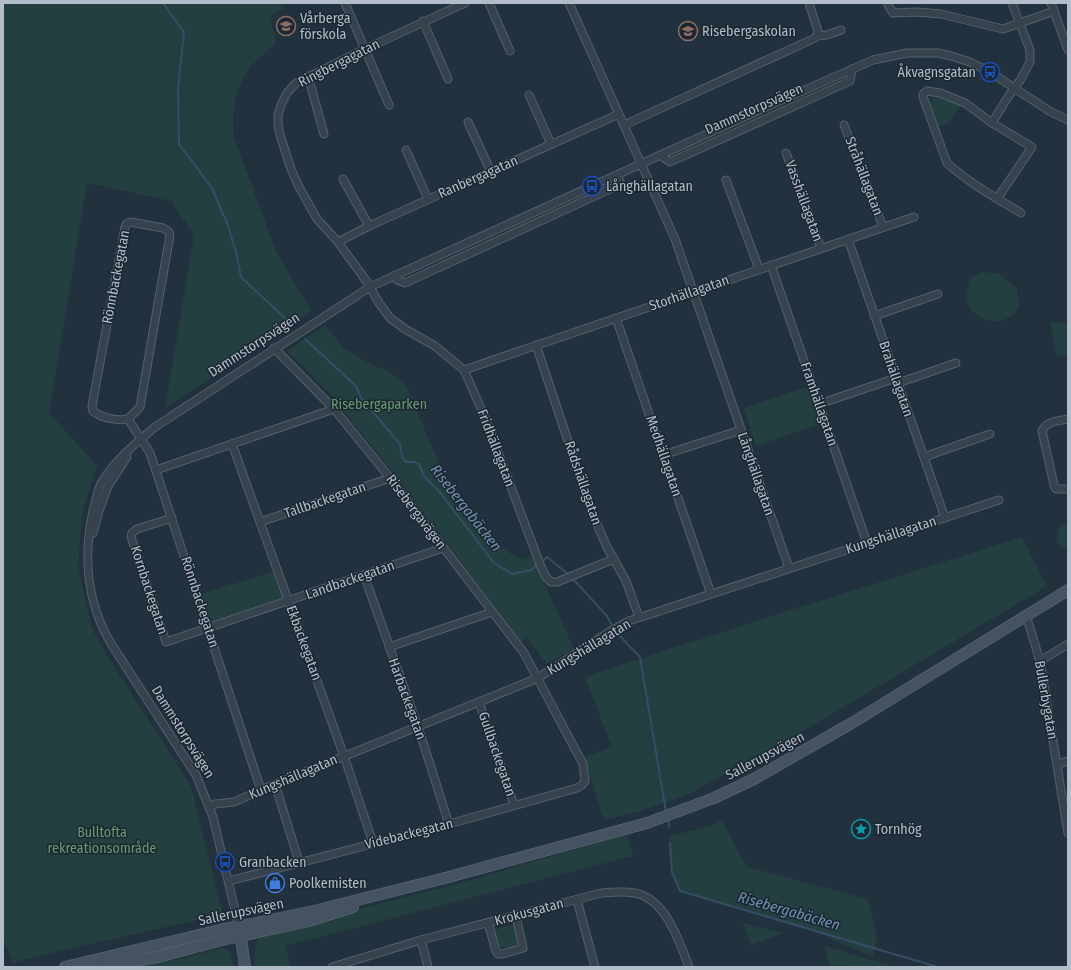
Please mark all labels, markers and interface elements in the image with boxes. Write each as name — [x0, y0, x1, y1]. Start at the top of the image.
place label: Vårberga förskola — [300, 10, 351, 43]
school or university icon: Vårberga förskola — [275, 15, 297, 37]
school or university icon: Risebergaskolan — [677, 20, 699, 42]
place label: Risebergaskolan — [702, 23, 796, 40]
street label: Ringbergagatan — [295, 35, 383, 91]
bus stop icon: Åkvagnsgatan — [979, 61, 1001, 83]
place label: Åkvagnsgatan — [898, 63, 976, 81]
street label: Dammstorpsvägen — [702, 80, 806, 138]
street label: Stråhällagatan — [841, 134, 887, 218]
street label: Ranbergagatan — [435, 152, 521, 202]
street label: Vasshällagatan — [781, 158, 827, 244]
bus stop icon: Långhällagatan — [581, 175, 603, 197]
place label: Långhällagatan — [606, 178, 693, 195]
street label: Rönnbackegatan — [99, 229, 133, 325]
street label: Storhällagatan — [647, 271, 731, 315]
street label: Dammstorpsvägen — [205, 309, 303, 381]
street label: Brahällagatan — [875, 339, 917, 419]
street label: Framhällagatan — [797, 360, 841, 448]
park label: Risebergaparken — [331, 396, 427, 413]
street label: Fridhällagatan — [473, 407, 519, 489]
street label: Medhällagatan — [642, 413, 686, 499]
street label: Långhällagatan — [734, 430, 778, 518]
street label: Rådshällagatan — [561, 439, 605, 527]
water label: Risebergabäcken — [427, 461, 505, 555]
street label: Risebergavägen — [382, 471, 450, 553]
street label: Tallbackegatan — [282, 478, 368, 522]
street label: Kungshällagatan — [843, 512, 939, 558]
street label: Kornbackegatan — [127, 544, 171, 636]
street label: Rönnbackegatan — [177, 554, 223, 650]
street label: Landbackegatan — [303, 557, 397, 603]
street label: Ekbackegatan — [283, 603, 325, 683]
street label: Kungshällagatan — [544, 615, 634, 679]
street label: Harbackegatan — [384, 656, 430, 742]
street label: Bullerbygatan — [1031, 659, 1061, 741]
street label: Dammstorpsvägen — [148, 683, 218, 781]
street label: Gullbackegatan — [475, 710, 519, 798]
street label: Sallerupsvägen — [723, 728, 807, 784]
street label: Kungshällagatan — [246, 751, 340, 803]
street label: Videbackegatan — [363, 815, 455, 853]
place icon: Tornhög — [850, 818, 872, 840]
place label: Tornhög — [875, 821, 922, 838]
park label: Bulltofta rekreationsområde — [48, 824, 156, 857]
bus stop icon: Granbacken — [214, 851, 236, 873]
place label: Granbacken — [239, 854, 307, 871]
shop icon: Poolkemisten — [264, 872, 286, 894]
place label: Poolkemisten — [289, 875, 367, 892]
water label: Risebergabäcken — [736, 888, 842, 934]
street label: Sallerupsvägen — [197, 895, 285, 929]
street label: Krokusgatan — [493, 895, 565, 929]

